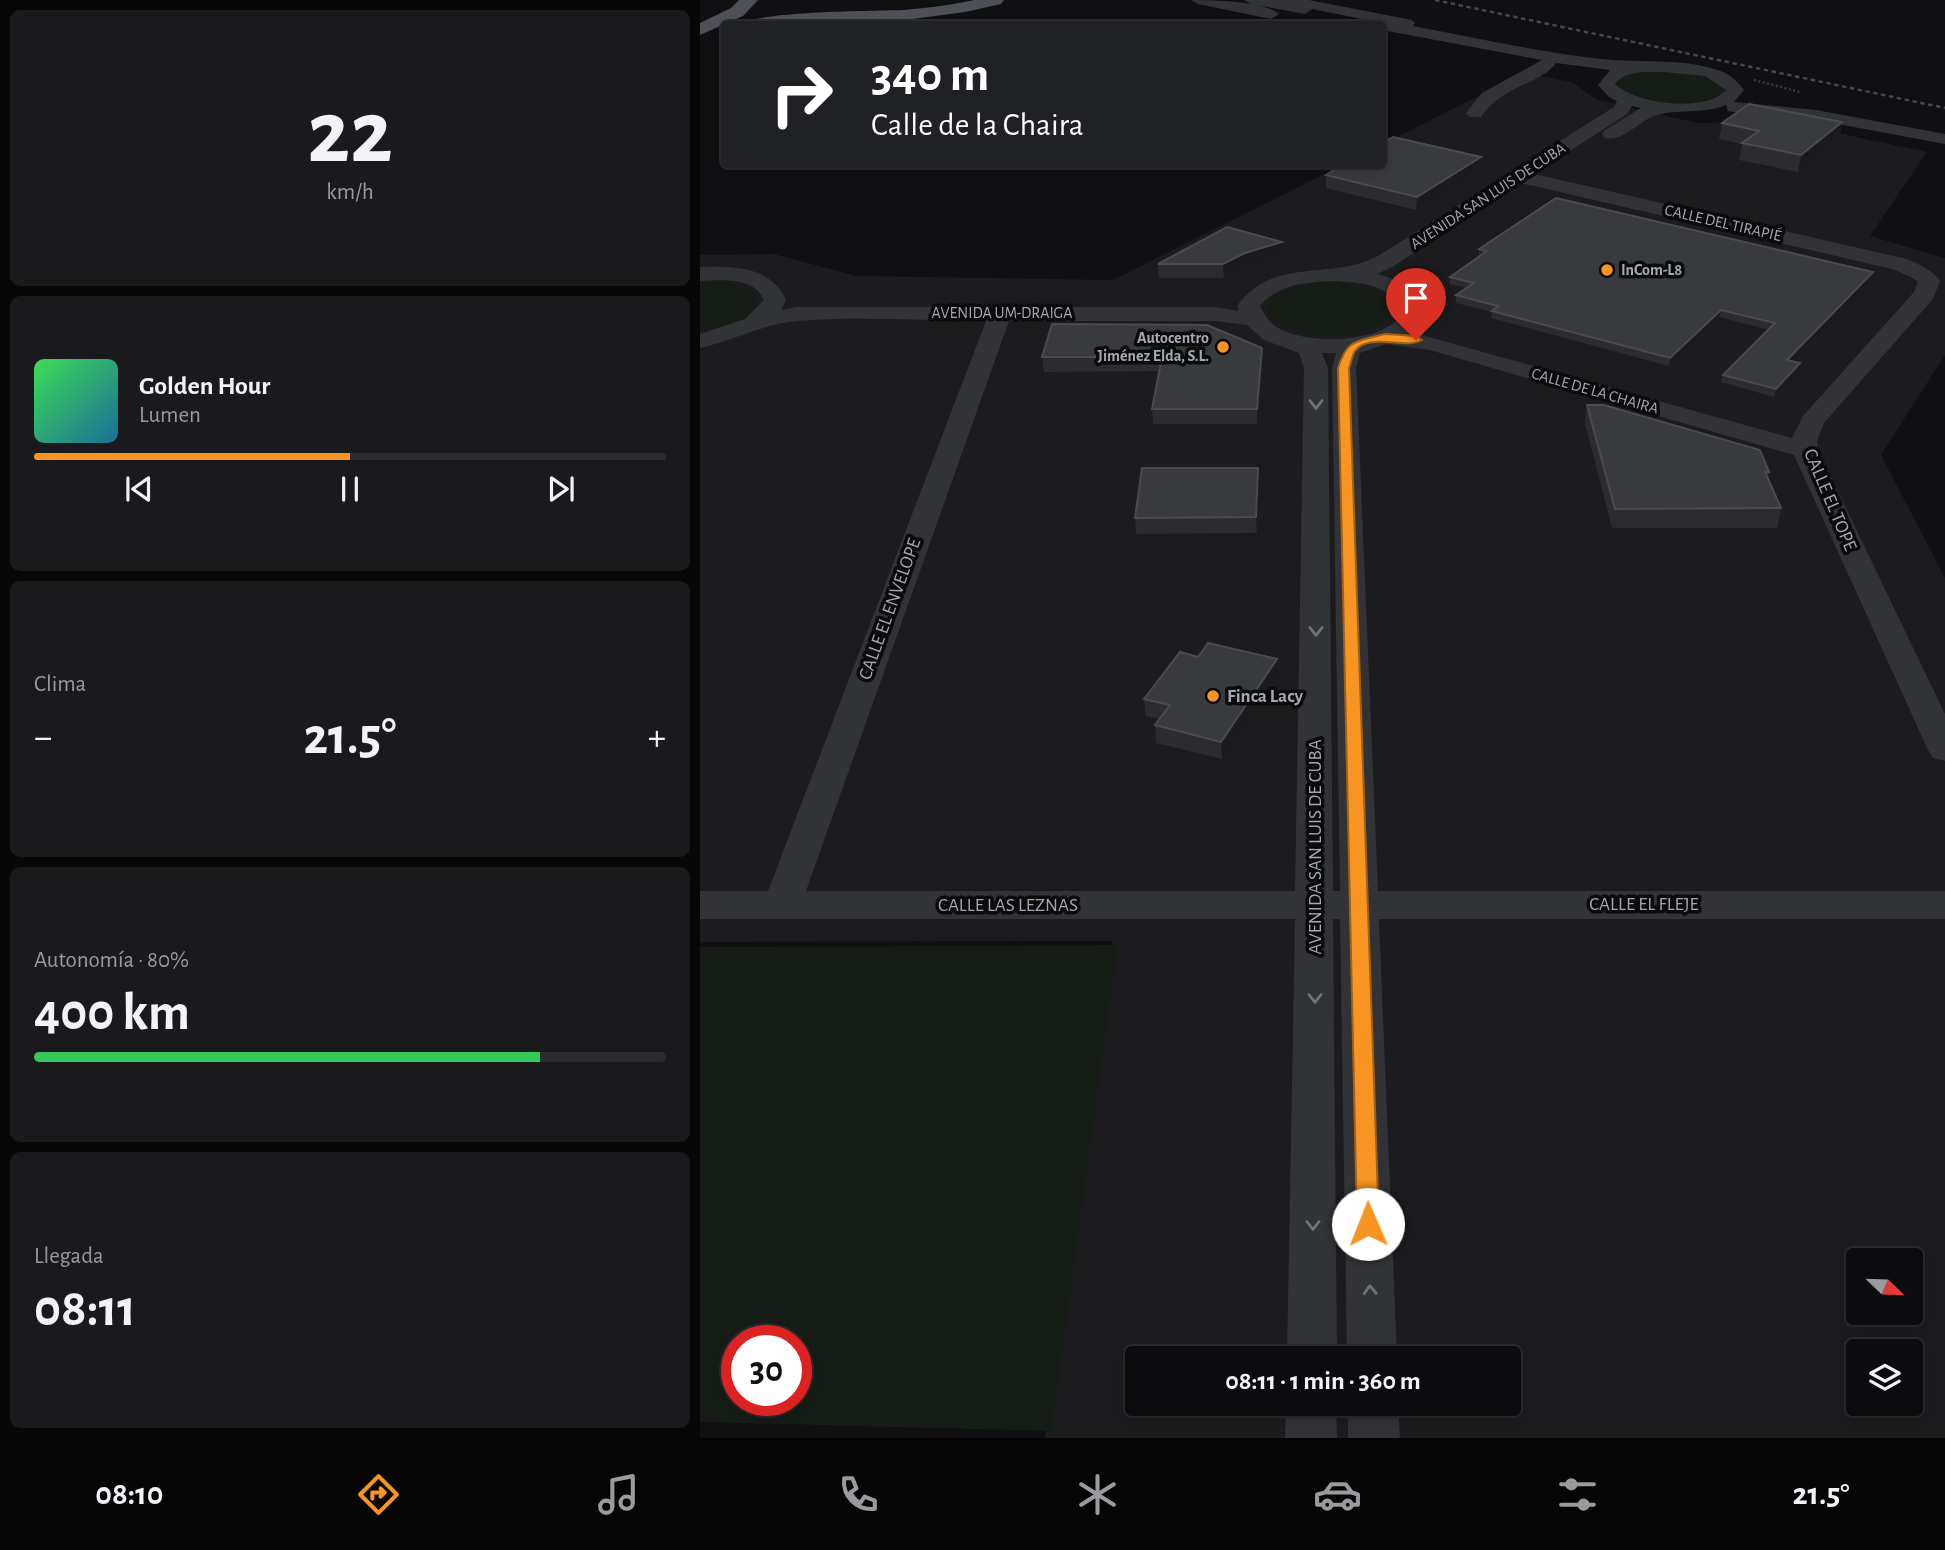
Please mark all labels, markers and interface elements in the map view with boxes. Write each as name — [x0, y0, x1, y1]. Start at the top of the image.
icon: right — [756, 49, 847, 140]
text: 340 m — [871, 51, 989, 100]
text: 22 — [307, 88, 393, 179]
text: Calle de la Chaira — [871, 109, 1083, 141]
street label: AVENIDA SAN LUIS DE CUBA — [1408, 140, 1568, 252]
text: km/h — [326, 181, 374, 204]
street label: CALLE DEL TIRAPIÉ — [1663, 200, 1784, 244]
marker: InCom-L8 — [1599, 262, 1615, 278]
place label: InCom-L8 — [1621, 262, 1682, 278]
pin — [1386, 268, 1446, 340]
icon: arrive — [1397, 279, 1435, 317]
street label: AVENIDA UM-DRAIGA — [932, 305, 1072, 321]
place label: Autocentro Jiménez Elda, S.L. — [1098, 330, 1209, 364]
marker: Autocentro Jiménez Elda, S.L. — [1215, 339, 1231, 355]
street label: CALLE DE LA CHAIRA — [1530, 365, 1660, 417]
text: Golden Hour — [139, 373, 270, 399]
one-way arrow — [1308, 399, 1324, 410]
text: Lumen — [139, 404, 201, 427]
street label: CALLE EL TOPE — [1800, 446, 1860, 554]
icon: previous — [120, 470, 158, 508]
icon: pause — [331, 470, 369, 508]
icon: next — [542, 470, 580, 508]
street label: CALLE EL ENVELOPE — [856, 536, 924, 682]
one-way arrow — [1308, 627, 1324, 637]
text: Clima — [34, 673, 86, 696]
place label: Finca Lacy — [1227, 687, 1303, 706]
marker: Finca Lacy — [1205, 688, 1221, 704]
text: 21.5° — [304, 711, 396, 763]
text: − — [34, 719, 52, 757]
text: + — [648, 719, 666, 757]
street label: AVENIDA SAN LUIS DE CUBA — [1306, 739, 1325, 955]
street label: CALLE EL FLEJE — [1589, 895, 1699, 914]
street label: CALLE LAS LEZNAS — [938, 896, 1078, 915]
text: Autonomía · 80% — [34, 949, 189, 972]
text: 400 km — [34, 987, 190, 1039]
one-way arrow — [1307, 993, 1322, 1004]
position arrow — [1331, 1187, 1405, 1261]
one-way arrow — [1305, 1221, 1321, 1231]
text: Llegada — [34, 1245, 104, 1268]
north arrow — [1846, 1248, 1923, 1325]
map controls — [1846, 1248, 1923, 1416]
text: 08:11 — [34, 1283, 136, 1335]
one-way arrow — [1362, 1284, 1378, 1295]
speed limit sign: 30 — [721, 1325, 812, 1416]
button: layers — [1846, 1339, 1923, 1416]
text: 08:11 · 1 min · 360 m — [1225, 1368, 1421, 1394]
icon: directions — [354, 1470, 403, 1519]
icon: music — [594, 1470, 643, 1519]
icon: phone — [834, 1470, 883, 1519]
icon: climate — [1073, 1470, 1122, 1519]
icon: car — [1313, 1470, 1362, 1519]
icon: filters — [1553, 1470, 1602, 1519]
text: 08:10 — [95, 1478, 163, 1510]
text: 21.5° — [1792, 1478, 1850, 1510]

